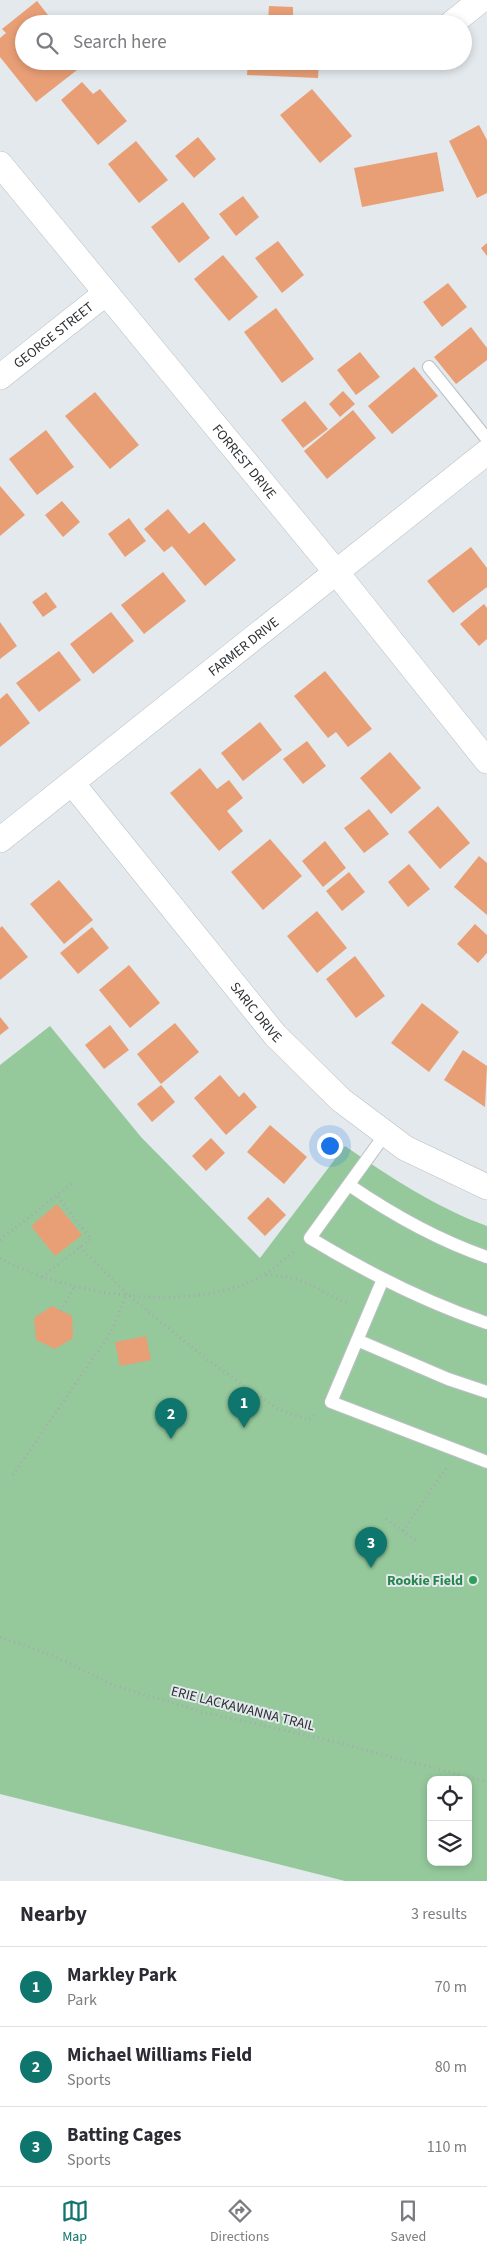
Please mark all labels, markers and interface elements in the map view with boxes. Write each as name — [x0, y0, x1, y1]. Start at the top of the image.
search box — [15, 15, 472, 70]
icon: search — [33, 29, 61, 57]
text: Search here — [73, 29, 167, 56]
street label: GEORGE STREET — [10, 297, 99, 374]
street label: FORREST DRIVE — [207, 420, 281, 504]
street label: FARMER DRIVE — [204, 613, 283, 681]
street label: SARIC DRIVE — [225, 978, 286, 1047]
your location — [317, 1133, 343, 1159]
pin: 1 — [228, 1387, 260, 1428]
pin: 2 — [155, 1398, 187, 1439]
pin: 3 — [355, 1527, 387, 1568]
place label: Rookie Field — [387, 1571, 463, 1591]
marker: Rookie Field — [467, 1574, 479, 1586]
street label: ERIE LACKAWANNA TRAIL — [169, 1681, 317, 1737]
map controls — [427, 1776, 472, 1866]
button: locate — [427, 1776, 472, 1821]
button: layers — [427, 1821, 472, 1866]
text: Nearby — [20, 1899, 87, 1929]
text: 3 results — [411, 1903, 467, 1925]
text: Markley Park — [67, 1962, 177, 1989]
text: 1 — [32, 1976, 40, 1998]
text: 70 m — [435, 1976, 467, 1998]
text: Park — [67, 1989, 97, 2011]
text: Michael Williams Field — [67, 2042, 252, 2069]
text: 2 — [32, 2056, 40, 2078]
text: 80 m — [435, 2056, 467, 2078]
text: Sports — [67, 2069, 111, 2091]
text: Batting Cages — [67, 2122, 182, 2149]
text: 3 — [32, 2136, 40, 2158]
text: 110 m — [427, 2136, 467, 2158]
text: Sports — [67, 2149, 111, 2171]
tab: Map — [61, 2197, 89, 2247]
tab: Directions — [210, 2197, 269, 2247]
tab: Saved — [391, 2197, 426, 2247]

